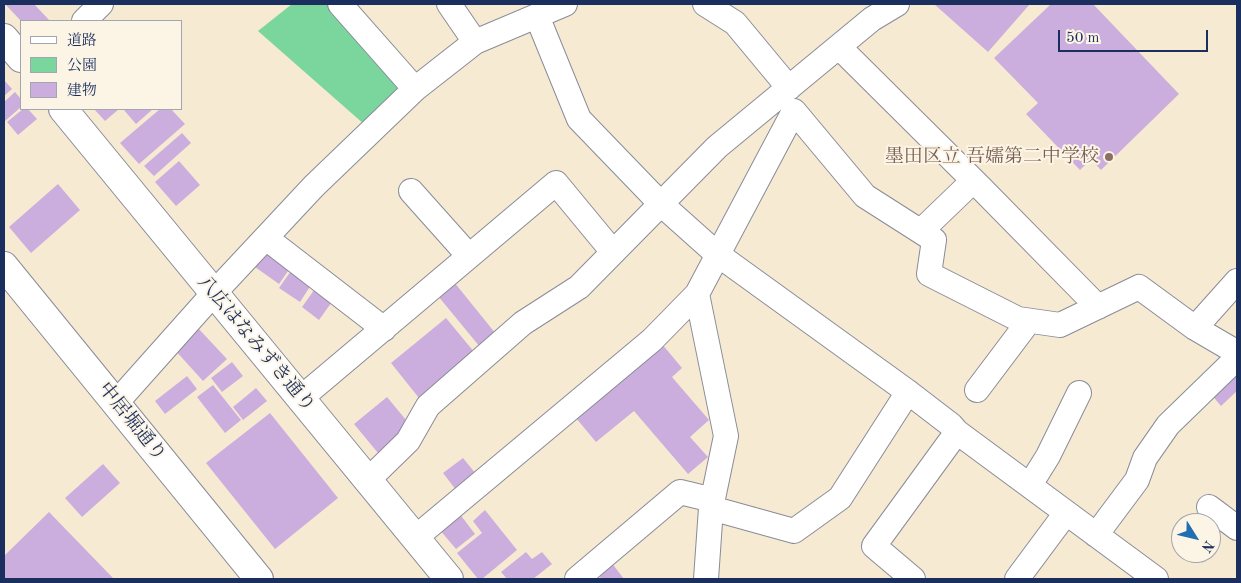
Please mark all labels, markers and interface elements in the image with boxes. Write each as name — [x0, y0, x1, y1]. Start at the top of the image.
legend — [20, 20, 182, 110]
scale bar — [1061, 20, 1211, 52]
text: 50 m — [1066, 31, 1100, 46]
text: 道路 — [67, 34, 97, 49]
text: 公園 — [67, 59, 97, 74]
text: 建物 — [67, 84, 97, 99]
place label: 墨田区立 吾嬬第二中学校 — [885, 146, 1099, 168]
marker: 墨田区立 吾嬬第二中学校 — [1103, 151, 1115, 163]
street label: 八広はなみずき通り — [192, 271, 320, 417]
street label: 中居堀通り — [93, 378, 171, 466]
north arrow — [1171, 513, 1221, 563]
text: N — [1199, 538, 1216, 555]

